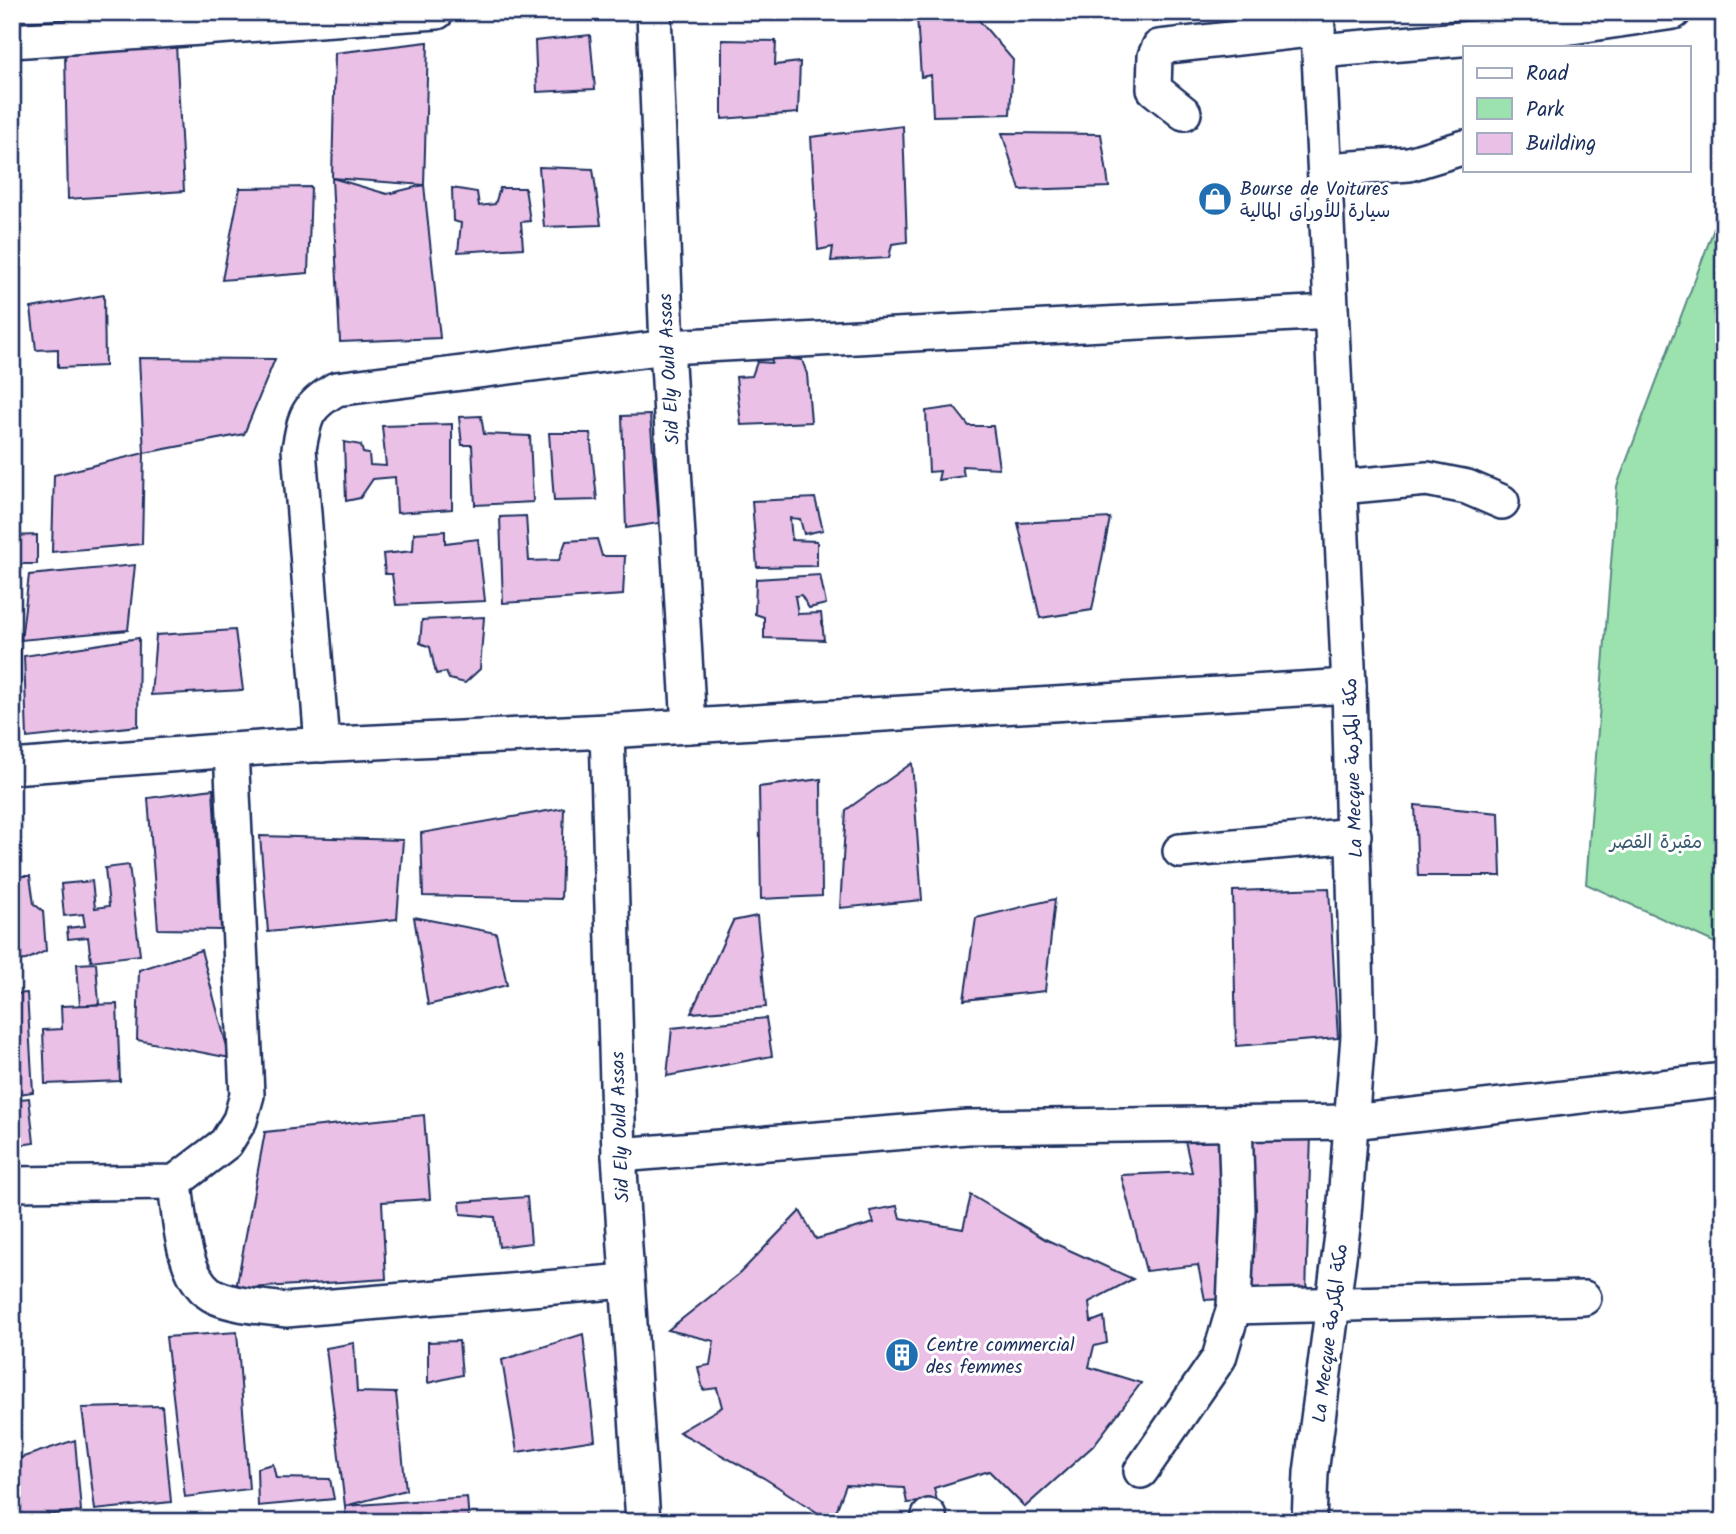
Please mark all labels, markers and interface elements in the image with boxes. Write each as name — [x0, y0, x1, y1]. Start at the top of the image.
legend — [1463, 46, 1690, 172]
text: Road — [1526, 58, 1569, 91]
text: Park — [1526, 94, 1564, 127]
text: Building — [1526, 128, 1596, 161]
place label: Bourse de Voitures سيارة للأوراق المالية — [1240, 175, 1390, 227]
shop icon: Bourse de Voitures سيارة للأوراق المالية — [1196, 180, 1234, 218]
street label: Sid Ely Ould Assas — [651, 293, 689, 445]
street label: La Mecque مكة المكرمة — [1336, 677, 1372, 858]
park label: مقبرة القصر — [1608, 828, 1702, 858]
street label: Sid Ely Ould Assas — [603, 1051, 639, 1203]
street label: La Mecque مكة المكرمة — [1305, 1242, 1357, 1424]
place label: Centre commercial des femmes — [926, 1331, 1075, 1383]
building icon: Centre commercial des femmes — [883, 1336, 921, 1374]

